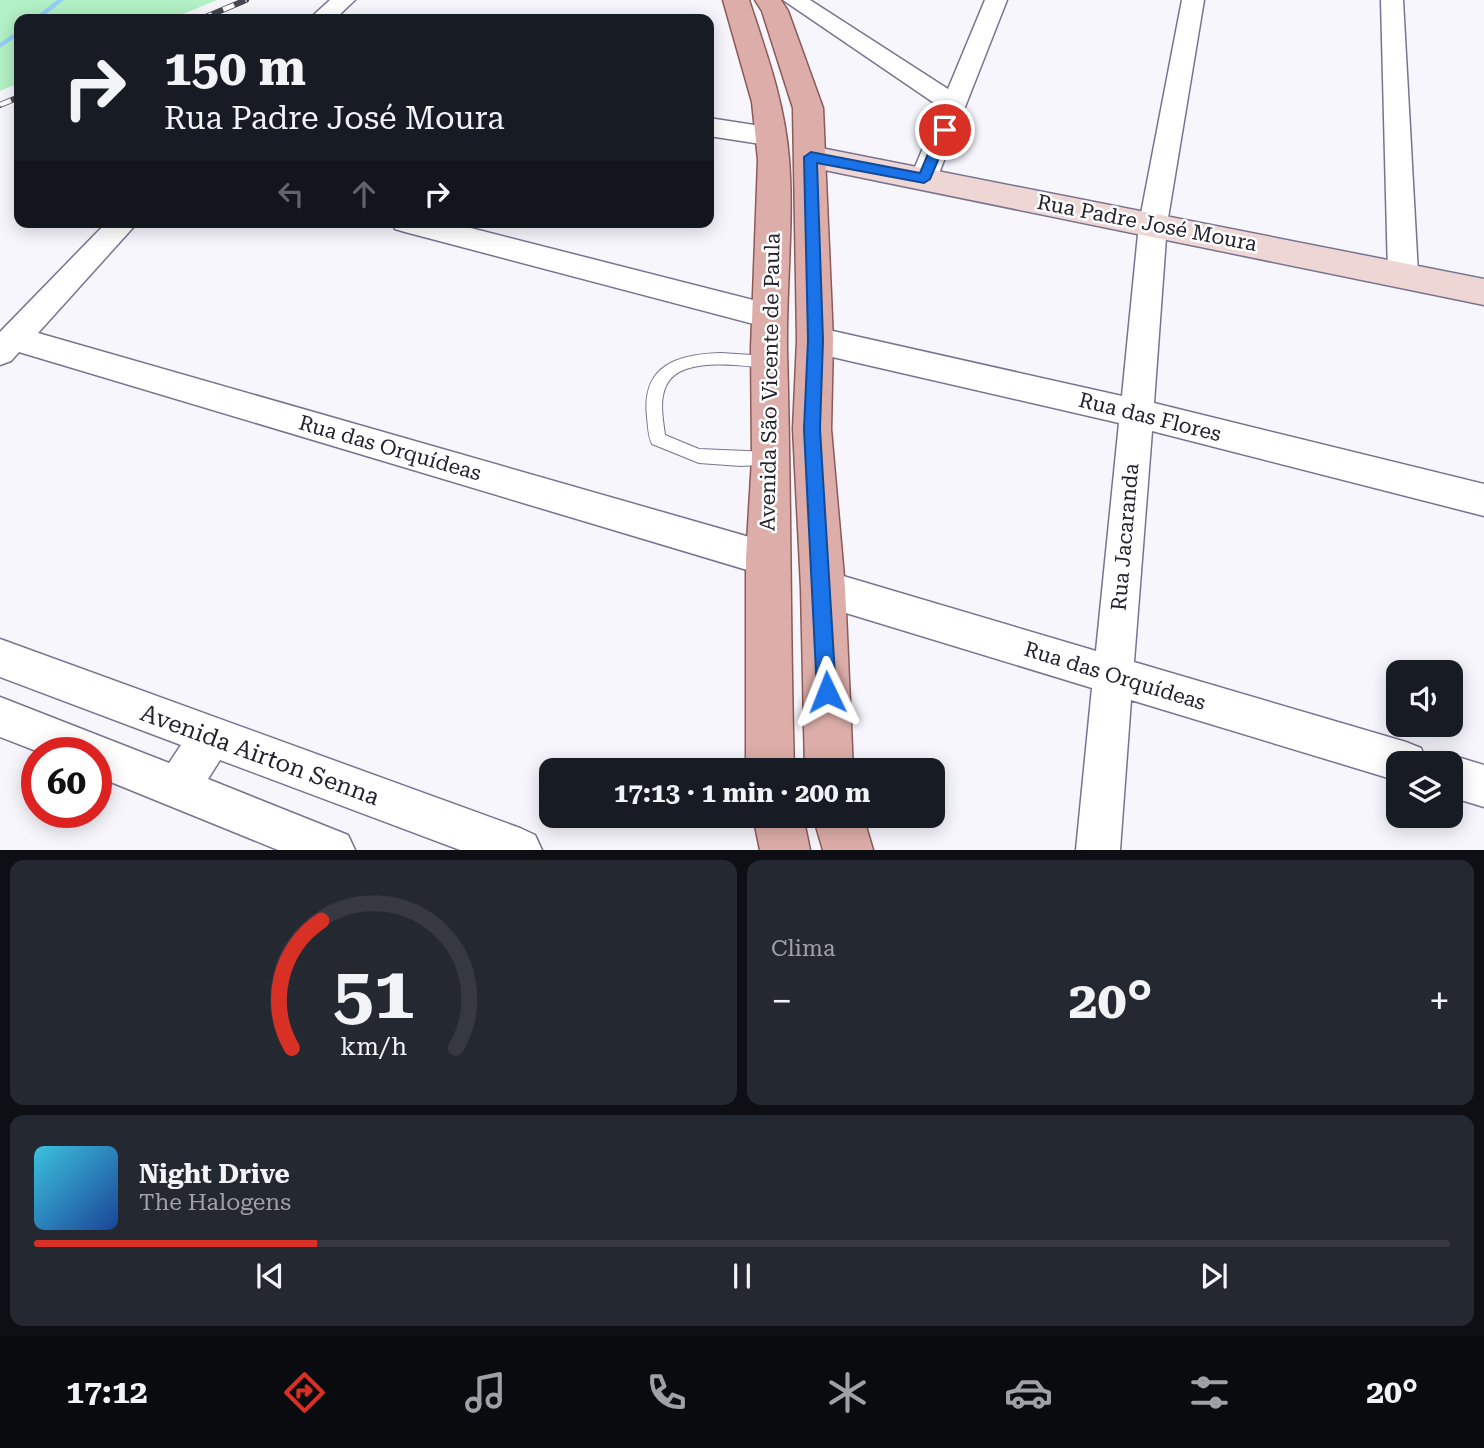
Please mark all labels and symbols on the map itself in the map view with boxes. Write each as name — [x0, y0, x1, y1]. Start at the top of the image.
pin — [915, 100, 975, 160]
street label: Rua Padre José Moura — [1035, 190, 1260, 256]
street label: Avenida São Vicente de Paula — [755, 232, 785, 531]
street label: Rua das Flores — [1076, 388, 1224, 446]
street label: Rua das Orquídeas — [296, 410, 484, 486]
street label: Rua Jacaranda — [1107, 462, 1143, 612]
street label: Rua das Orquídeas — [1021, 637, 1209, 715]
position arrow — [790, 655, 864, 729]
street label: Avenida Airton Senna — [137, 699, 383, 811]
speed limit sign: 60 — [21, 737, 112, 828]

